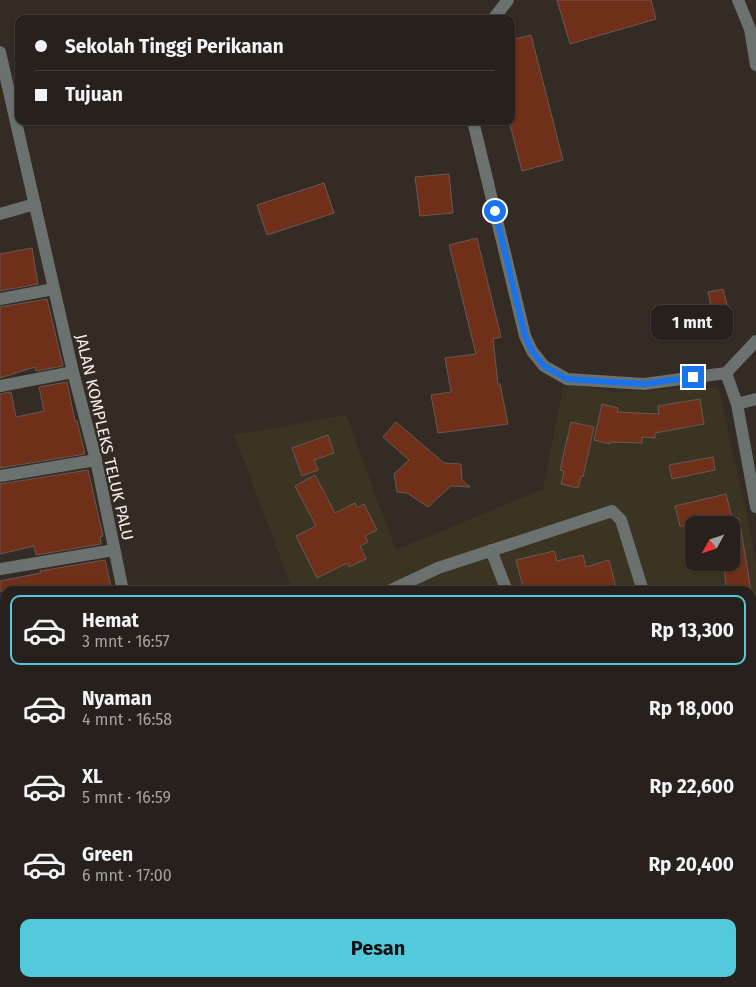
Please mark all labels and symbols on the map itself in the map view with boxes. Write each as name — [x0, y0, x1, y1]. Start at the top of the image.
route start — [484, 200, 506, 222]
callout: 1 mnt — [652, 304, 734, 340]
street label: JALAN KOMPLEKS TELUK PALU — [71, 332, 138, 542]
route end — [682, 366, 704, 388]
north arrow — [685, 516, 740, 571]

